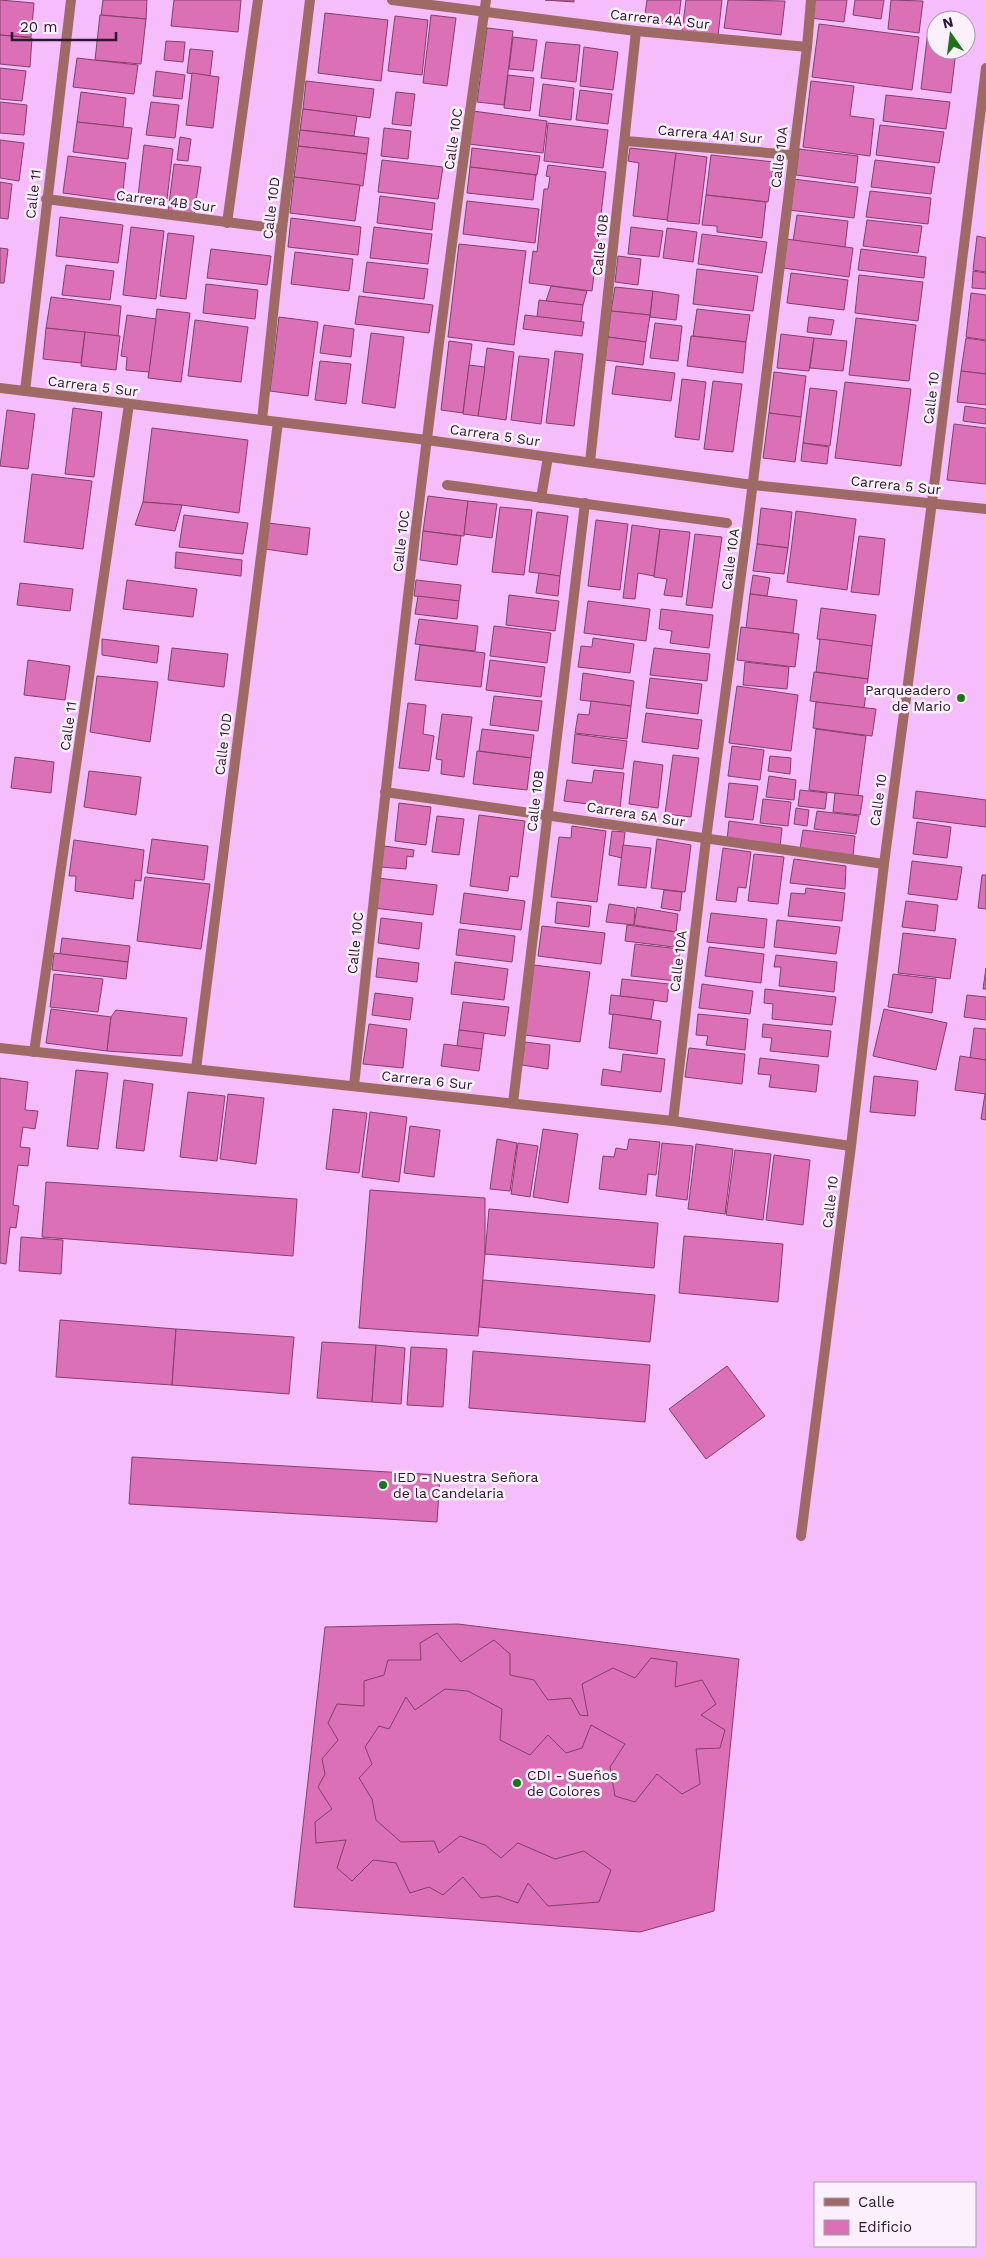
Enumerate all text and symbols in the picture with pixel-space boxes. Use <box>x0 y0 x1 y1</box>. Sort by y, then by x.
street label: Carrera 4A Sur <box>609 6 711 32</box>
scale bar <box>12 10 116 42</box>
north arrow <box>926 10 976 60</box>
text: N <box>941 13 955 31</box>
text: 20 m <box>20 18 58 36</box>
street label: Calle 10C <box>441 107 465 171</box>
street label: Carrera 4A1 Sur <box>657 121 763 147</box>
street label: Calle 10A <box>767 125 791 189</box>
street label: Calle 11 <box>22 168 44 220</box>
street label: Calle 10D <box>259 176 283 240</box>
street label: Carrera 4B Sur <box>115 187 217 215</box>
street label: Calle 10B <box>589 213 611 277</box>
street label: Calle 10 <box>920 371 942 425</box>
street label: Carrera 5 Sur <box>47 373 139 400</box>
street label: Carrera 5 Sur <box>449 421 541 449</box>
street label: Carrera 5 Sur <box>850 472 942 498</box>
street label: Calle 10C <box>389 509 413 573</box>
street label: Calle 10A <box>718 527 742 591</box>
place label: Parqueadero de Mario <box>865 682 951 714</box>
marker: Parqueadero de Mario <box>955 692 967 704</box>
street label: Calle 11 <box>57 700 79 752</box>
street label: Calle 10D <box>211 712 235 776</box>
street label: Calle 10B <box>523 769 547 833</box>
street label: Calle 10 <box>866 773 890 827</box>
street label: Carrera 5A Sur <box>586 798 687 830</box>
street label: Calle 10C <box>344 911 366 975</box>
street label: Calle 10A <box>666 929 690 993</box>
street label: Carrera 6 Sur <box>381 1067 473 1093</box>
street label: Calle 10 <box>819 1175 841 1229</box>
place label: IED - Nuestra Señora de la Candelaria <box>393 1469 539 1501</box>
marker: IED - Nuestra Señora de la Candelaria <box>377 1479 389 1491</box>
place label: CDI - Sueños de Colores <box>527 1767 618 1799</box>
marker: CDI - Sueños de Colores <box>511 1777 523 1789</box>
legend <box>814 2182 976 2247</box>
text: Calle <box>858 2193 895 2211</box>
text: Edificio <box>858 2218 912 2236</box>

